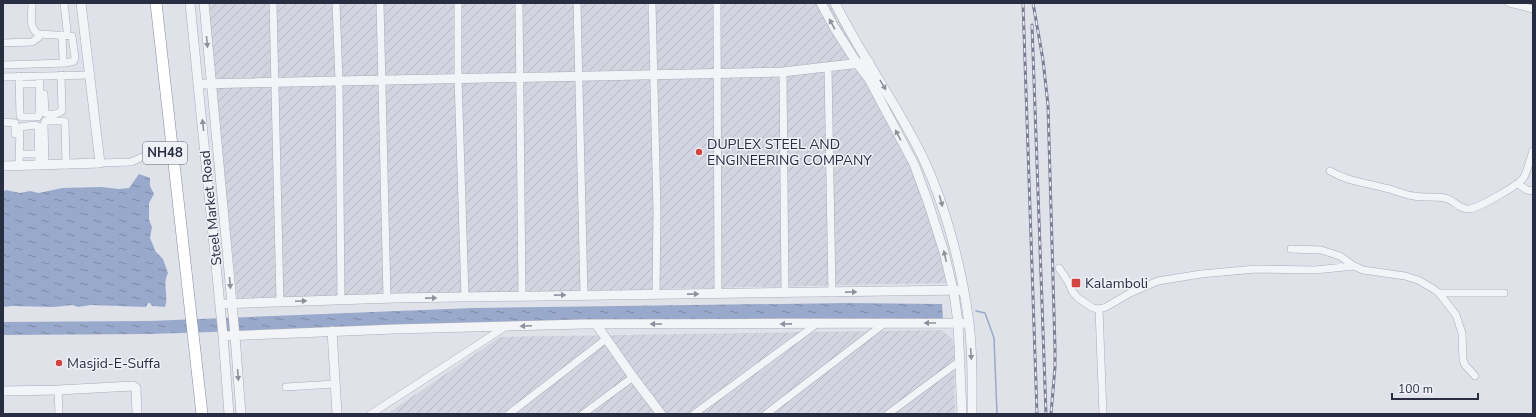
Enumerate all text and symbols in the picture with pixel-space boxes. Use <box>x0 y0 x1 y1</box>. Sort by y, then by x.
one-way arrow <box>829 18 836 29</box>
one-way arrow <box>204 36 211 48</box>
one-way arrow <box>880 79 887 91</box>
one-way arrow <box>199 119 206 131</box>
one-way arrow <box>895 129 902 141</box>
place label: DUPLEX STEEL AND ENGINEERING COMPANY <box>707 135 872 170</box>
road number: NH48 <box>143 142 187 164</box>
marker: DUPLEX STEEL AND ENGINEERING COMPANY <box>694 147 704 157</box>
street label: Steel Market Road <box>196 149 226 267</box>
one-way arrow <box>938 195 944 207</box>
one-way arrow <box>942 250 948 262</box>
place label: Kalamboli <box>1085 274 1148 293</box>
one-way arrow <box>227 277 234 289</box>
marker: Kalamboli <box>1070 277 1082 289</box>
one-way arrow <box>845 289 858 295</box>
one-way arrow <box>687 291 700 297</box>
one-way arrow <box>554 292 566 299</box>
one-way arrow <box>425 294 437 301</box>
one-way arrow <box>295 298 307 305</box>
one-way arrow <box>923 320 936 326</box>
one-way arrow <box>649 321 662 327</box>
one-way arrow <box>779 321 792 327</box>
one-way arrow <box>520 323 532 330</box>
one-way arrow <box>968 348 975 360</box>
place label: Masjid-E-Suffa <box>67 354 161 373</box>
marker: Masjid-E-Suffa <box>54 358 64 368</box>
one-way arrow <box>235 369 242 381</box>
scale bar <box>1392 375 1478 401</box>
text: 100 m <box>1398 381 1433 397</box>

